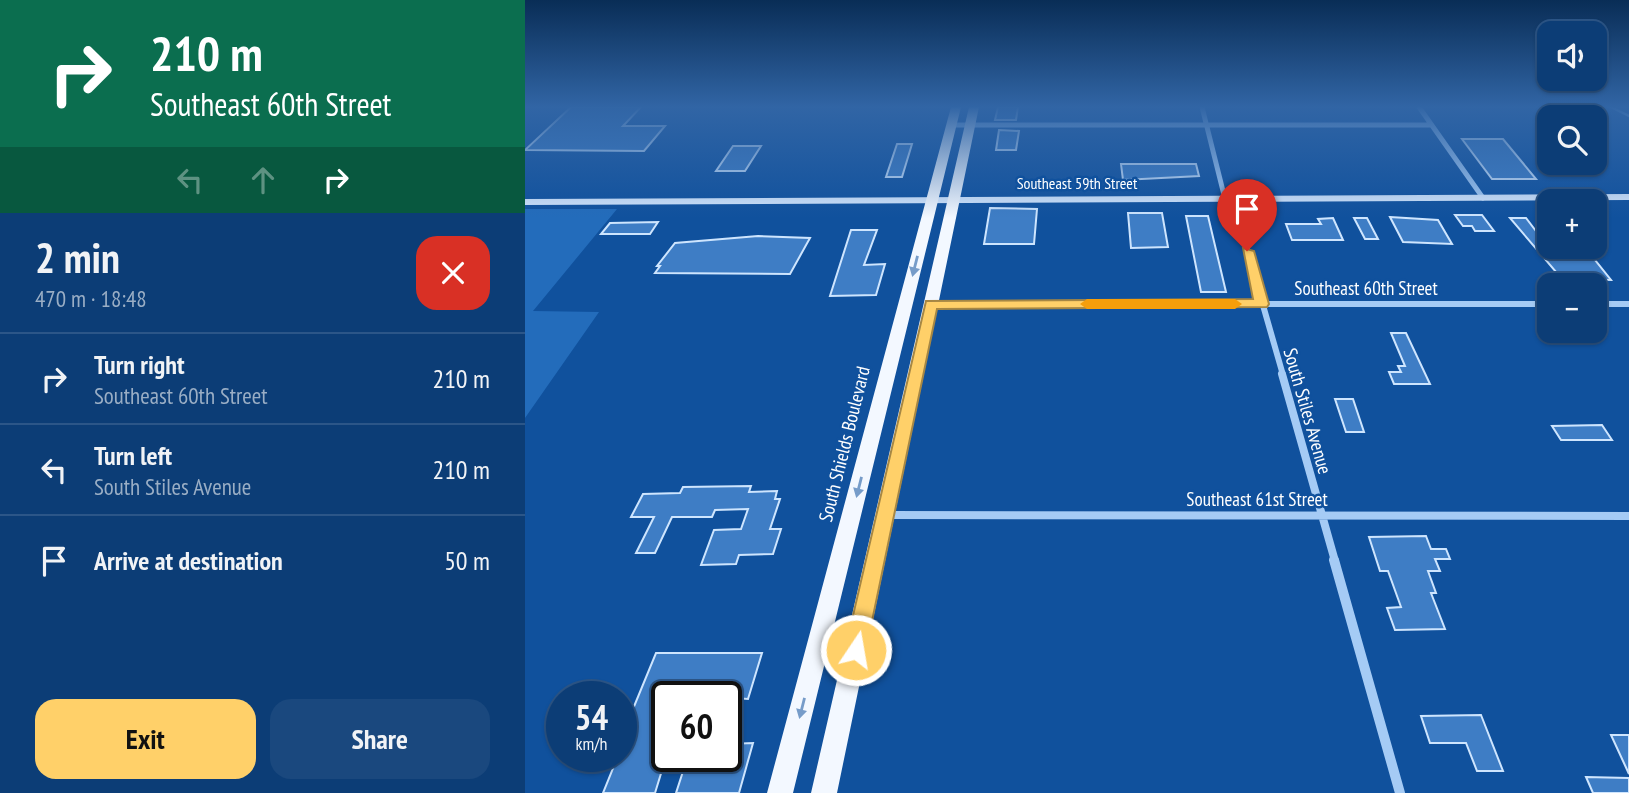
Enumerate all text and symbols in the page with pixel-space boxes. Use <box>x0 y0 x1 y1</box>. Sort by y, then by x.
text: 210 m <box>150 21 263 85</box>
map controls <box>1537 21 1607 343</box>
button: sound <box>1537 21 1607 91</box>
icon: right <box>35 28 126 119</box>
text: Southeast 60th Street <box>150 83 391 125</box>
button: search <box>1537 105 1607 175</box>
icon: left <box>171 161 209 199</box>
icon: ahead <box>244 161 282 199</box>
icon: right <box>317 161 355 199</box>
street label: Southeast 59th Street <box>1017 173 1138 193</box>
pin <box>1217 179 1277 251</box>
button: + <box>1537 189 1607 259</box>
icon: arrive <box>1228 190 1266 228</box>
text: 2 min <box>35 230 120 285</box>
button: close <box>416 236 490 310</box>
one-way arrow <box>909 255 920 277</box>
button: − <box>1537 273 1607 343</box>
street label: Southeast 60th Street <box>1294 276 1438 300</box>
text: 470 m · 18:48 <box>35 284 147 313</box>
street label: South Stiles Avenue <box>1279 345 1337 477</box>
text: Turn right <box>94 348 185 381</box>
icon: right <box>35 360 73 398</box>
text: 210 m <box>432 362 490 395</box>
street label: South Shields Boulevard <box>813 364 875 524</box>
text: Southeast 60th Street <box>94 381 268 410</box>
text: Turn left <box>94 439 172 472</box>
icon: left <box>35 451 73 489</box>
text: 210 m <box>432 453 490 486</box>
text: South Stiles Avenue <box>94 472 251 501</box>
one-way arrow <box>853 476 864 498</box>
street label: Southeast 61st Street <box>1186 487 1328 511</box>
icon: arrive <box>35 542 73 580</box>
text: Arrive at destination <box>94 544 283 577</box>
text: 50 m <box>444 544 490 577</box>
position arrow <box>819 613 893 687</box>
speed limit sign: 60 <box>651 681 742 772</box>
text: 54 <box>575 694 608 740</box>
one-way arrow <box>796 697 807 719</box>
button: Exit <box>35 699 256 779</box>
button: Share <box>270 699 490 779</box>
text: km/h <box>576 732 607 755</box>

